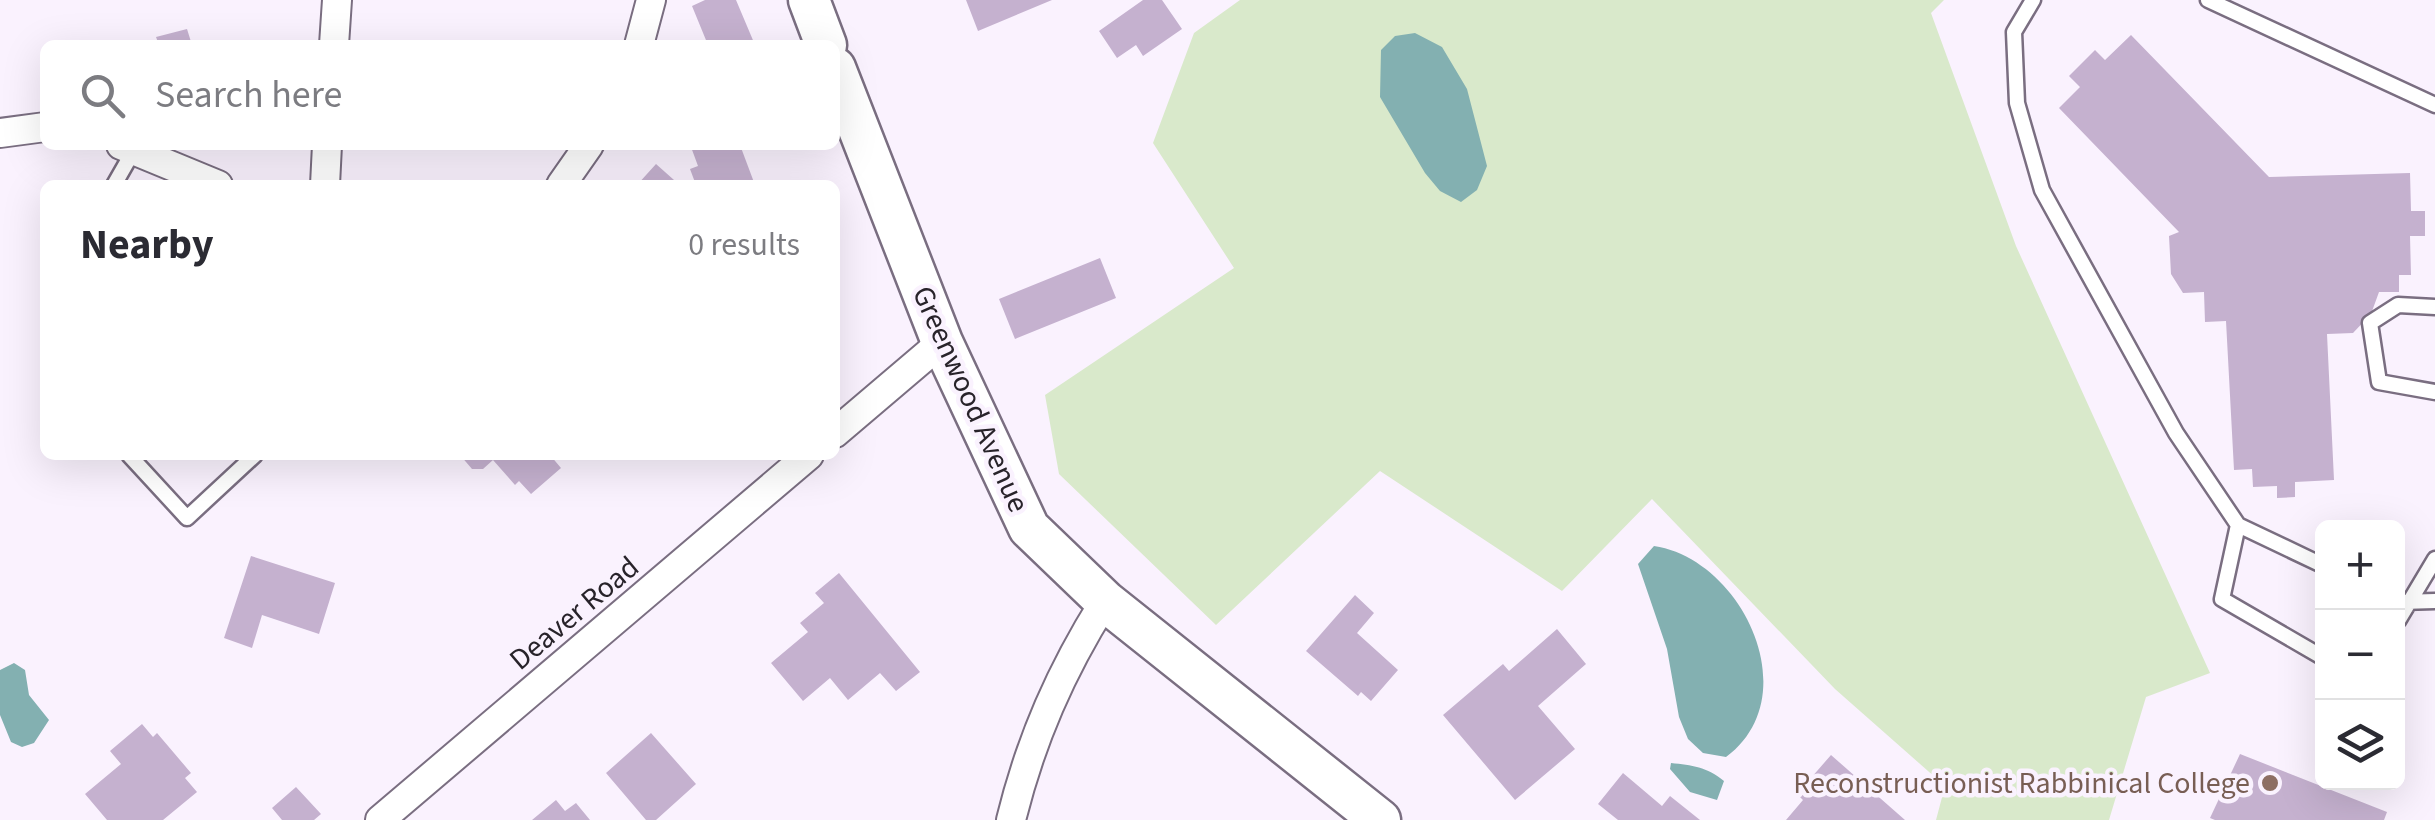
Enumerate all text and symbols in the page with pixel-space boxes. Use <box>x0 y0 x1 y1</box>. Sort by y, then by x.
search box <box>40 40 840 150</box>
icon: search <box>75 68 130 123</box>
text: Search here <box>155 68 342 122</box>
text: Nearby <box>80 215 214 275</box>
text: 0 results <box>688 222 800 268</box>
street label: Greenwood Avenue <box>901 279 1040 519</box>
map controls <box>2315 520 2405 790</box>
button: + <box>2315 520 2405 610</box>
street label: Deaver Road <box>500 546 649 681</box>
button: − <box>2315 610 2405 700</box>
button: layers <box>2315 700 2405 790</box>
place label: Reconstructionist Rabbinical College <box>1793 762 2250 805</box>
marker: Reconstructionist Rabbinical College <box>2259 772 2281 794</box>

